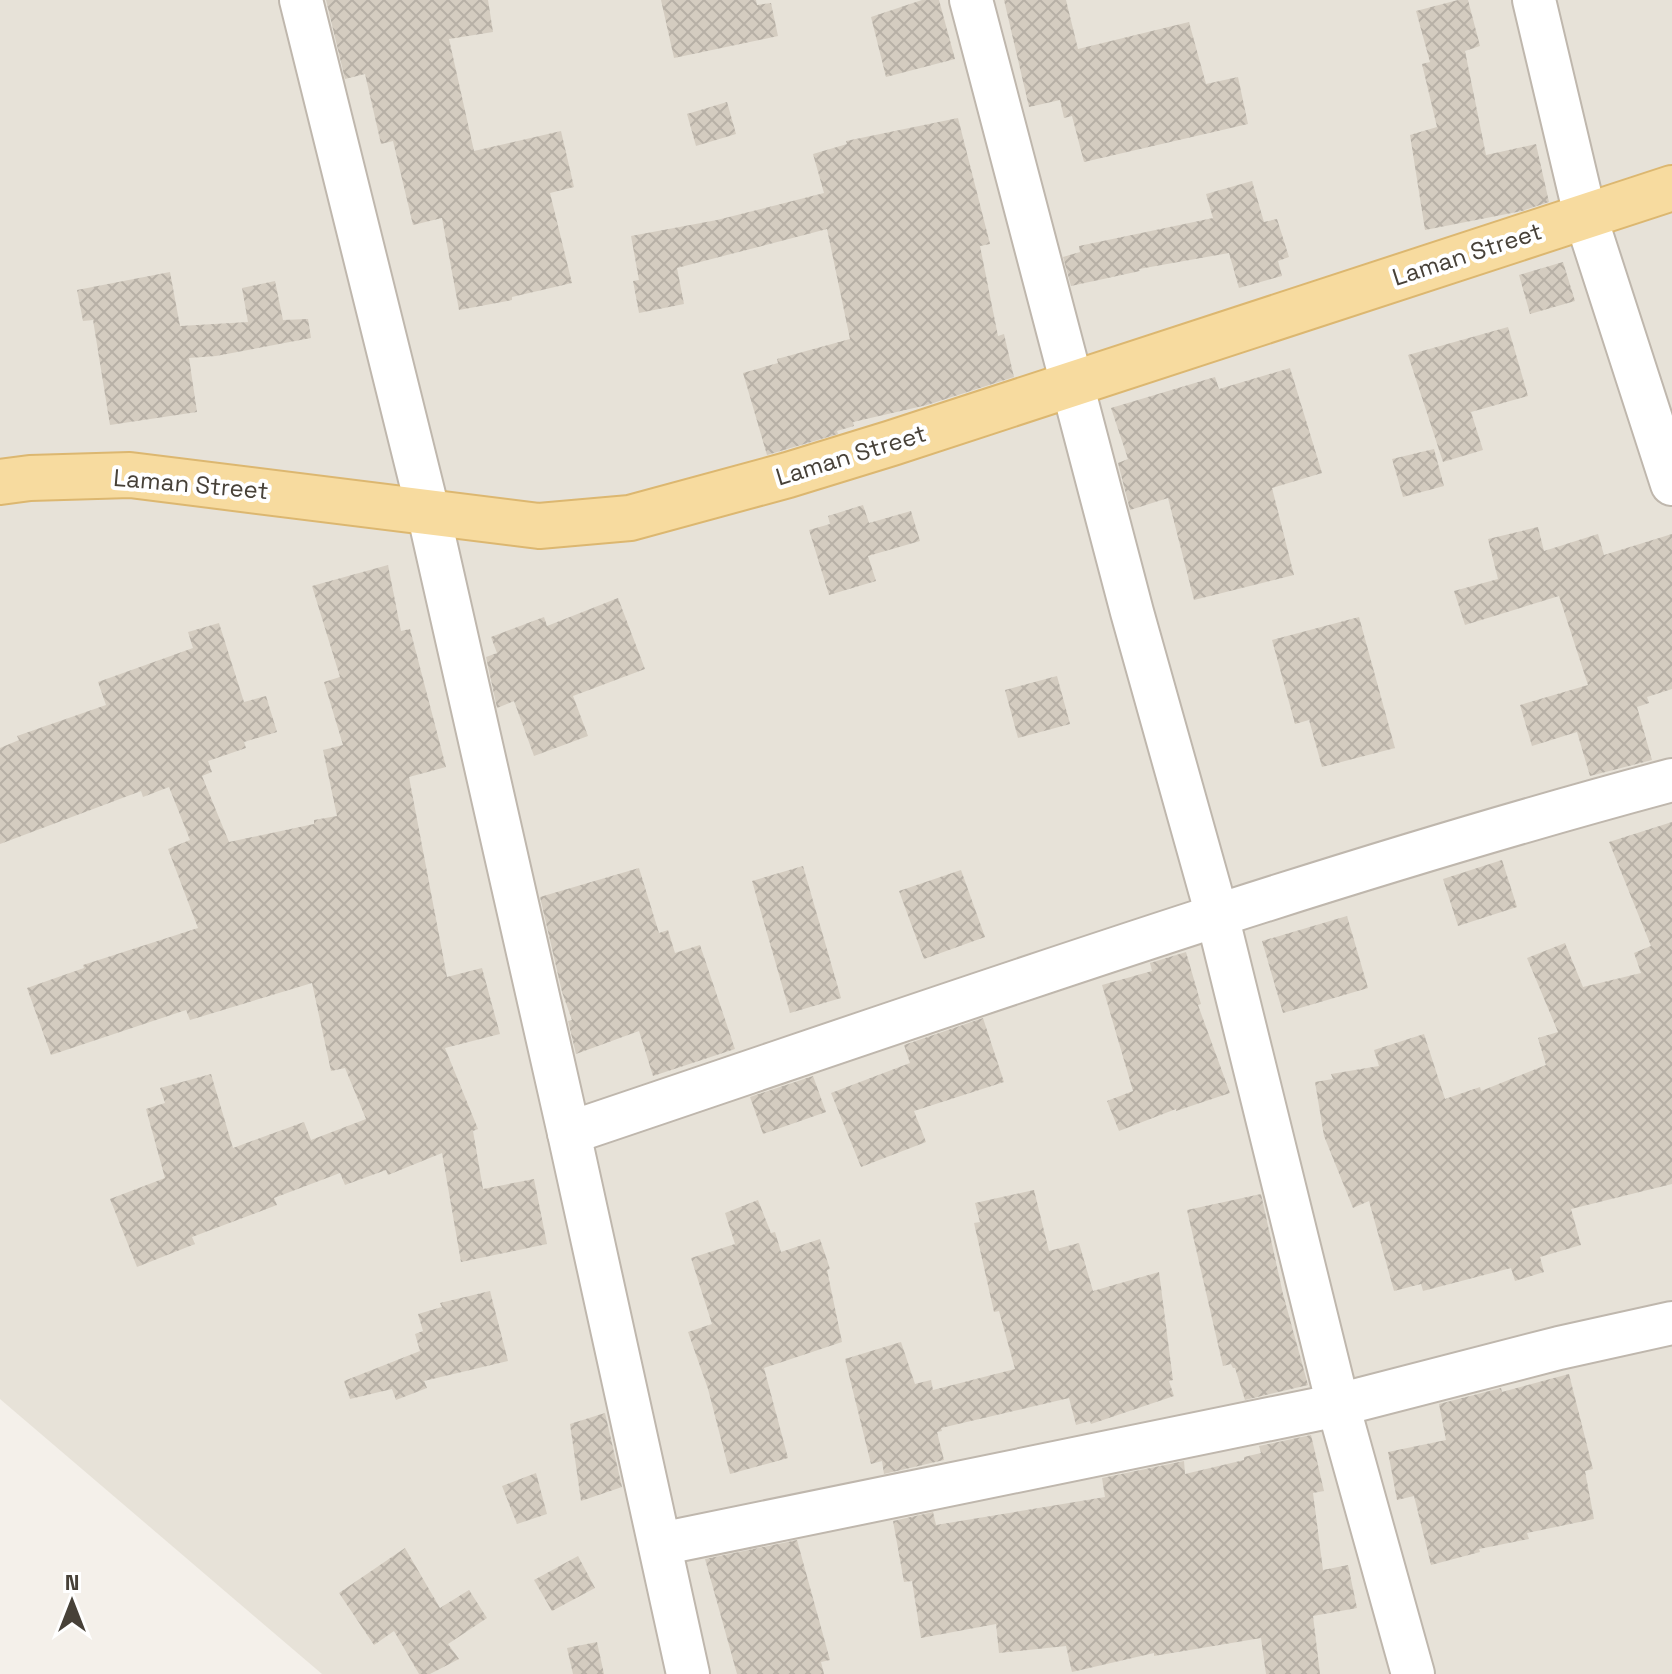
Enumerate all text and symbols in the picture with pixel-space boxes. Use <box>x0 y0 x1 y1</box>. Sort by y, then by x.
street label: Laman Street <box>1388 215 1546 293</box>
street label: Laman Street <box>772 417 930 493</box>
street label: Laman Street <box>112 462 270 506</box>
north arrow <box>32 1562 112 1642</box>
text: N <box>65 1568 79 1596</box>

